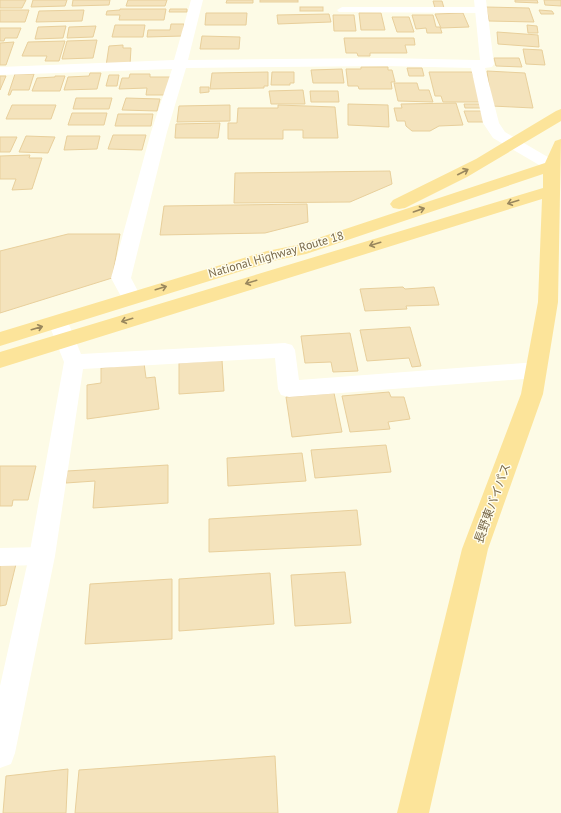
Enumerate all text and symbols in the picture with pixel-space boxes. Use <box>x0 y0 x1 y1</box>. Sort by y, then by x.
one-way arrow <box>457 168 469 175</box>
one-way arrow <box>507 199 520 206</box>
one-way arrow <box>413 206 426 213</box>
street label: National Highway Route 18 <box>207 227 345 281</box>
one-way arrow <box>369 241 382 248</box>
one-way arrow <box>245 279 258 286</box>
one-way arrow <box>154 284 167 291</box>
one-way arrow <box>120 317 133 324</box>
one-way arrow <box>31 324 44 331</box>
street label: 長野東バイパス <box>471 461 513 545</box>

